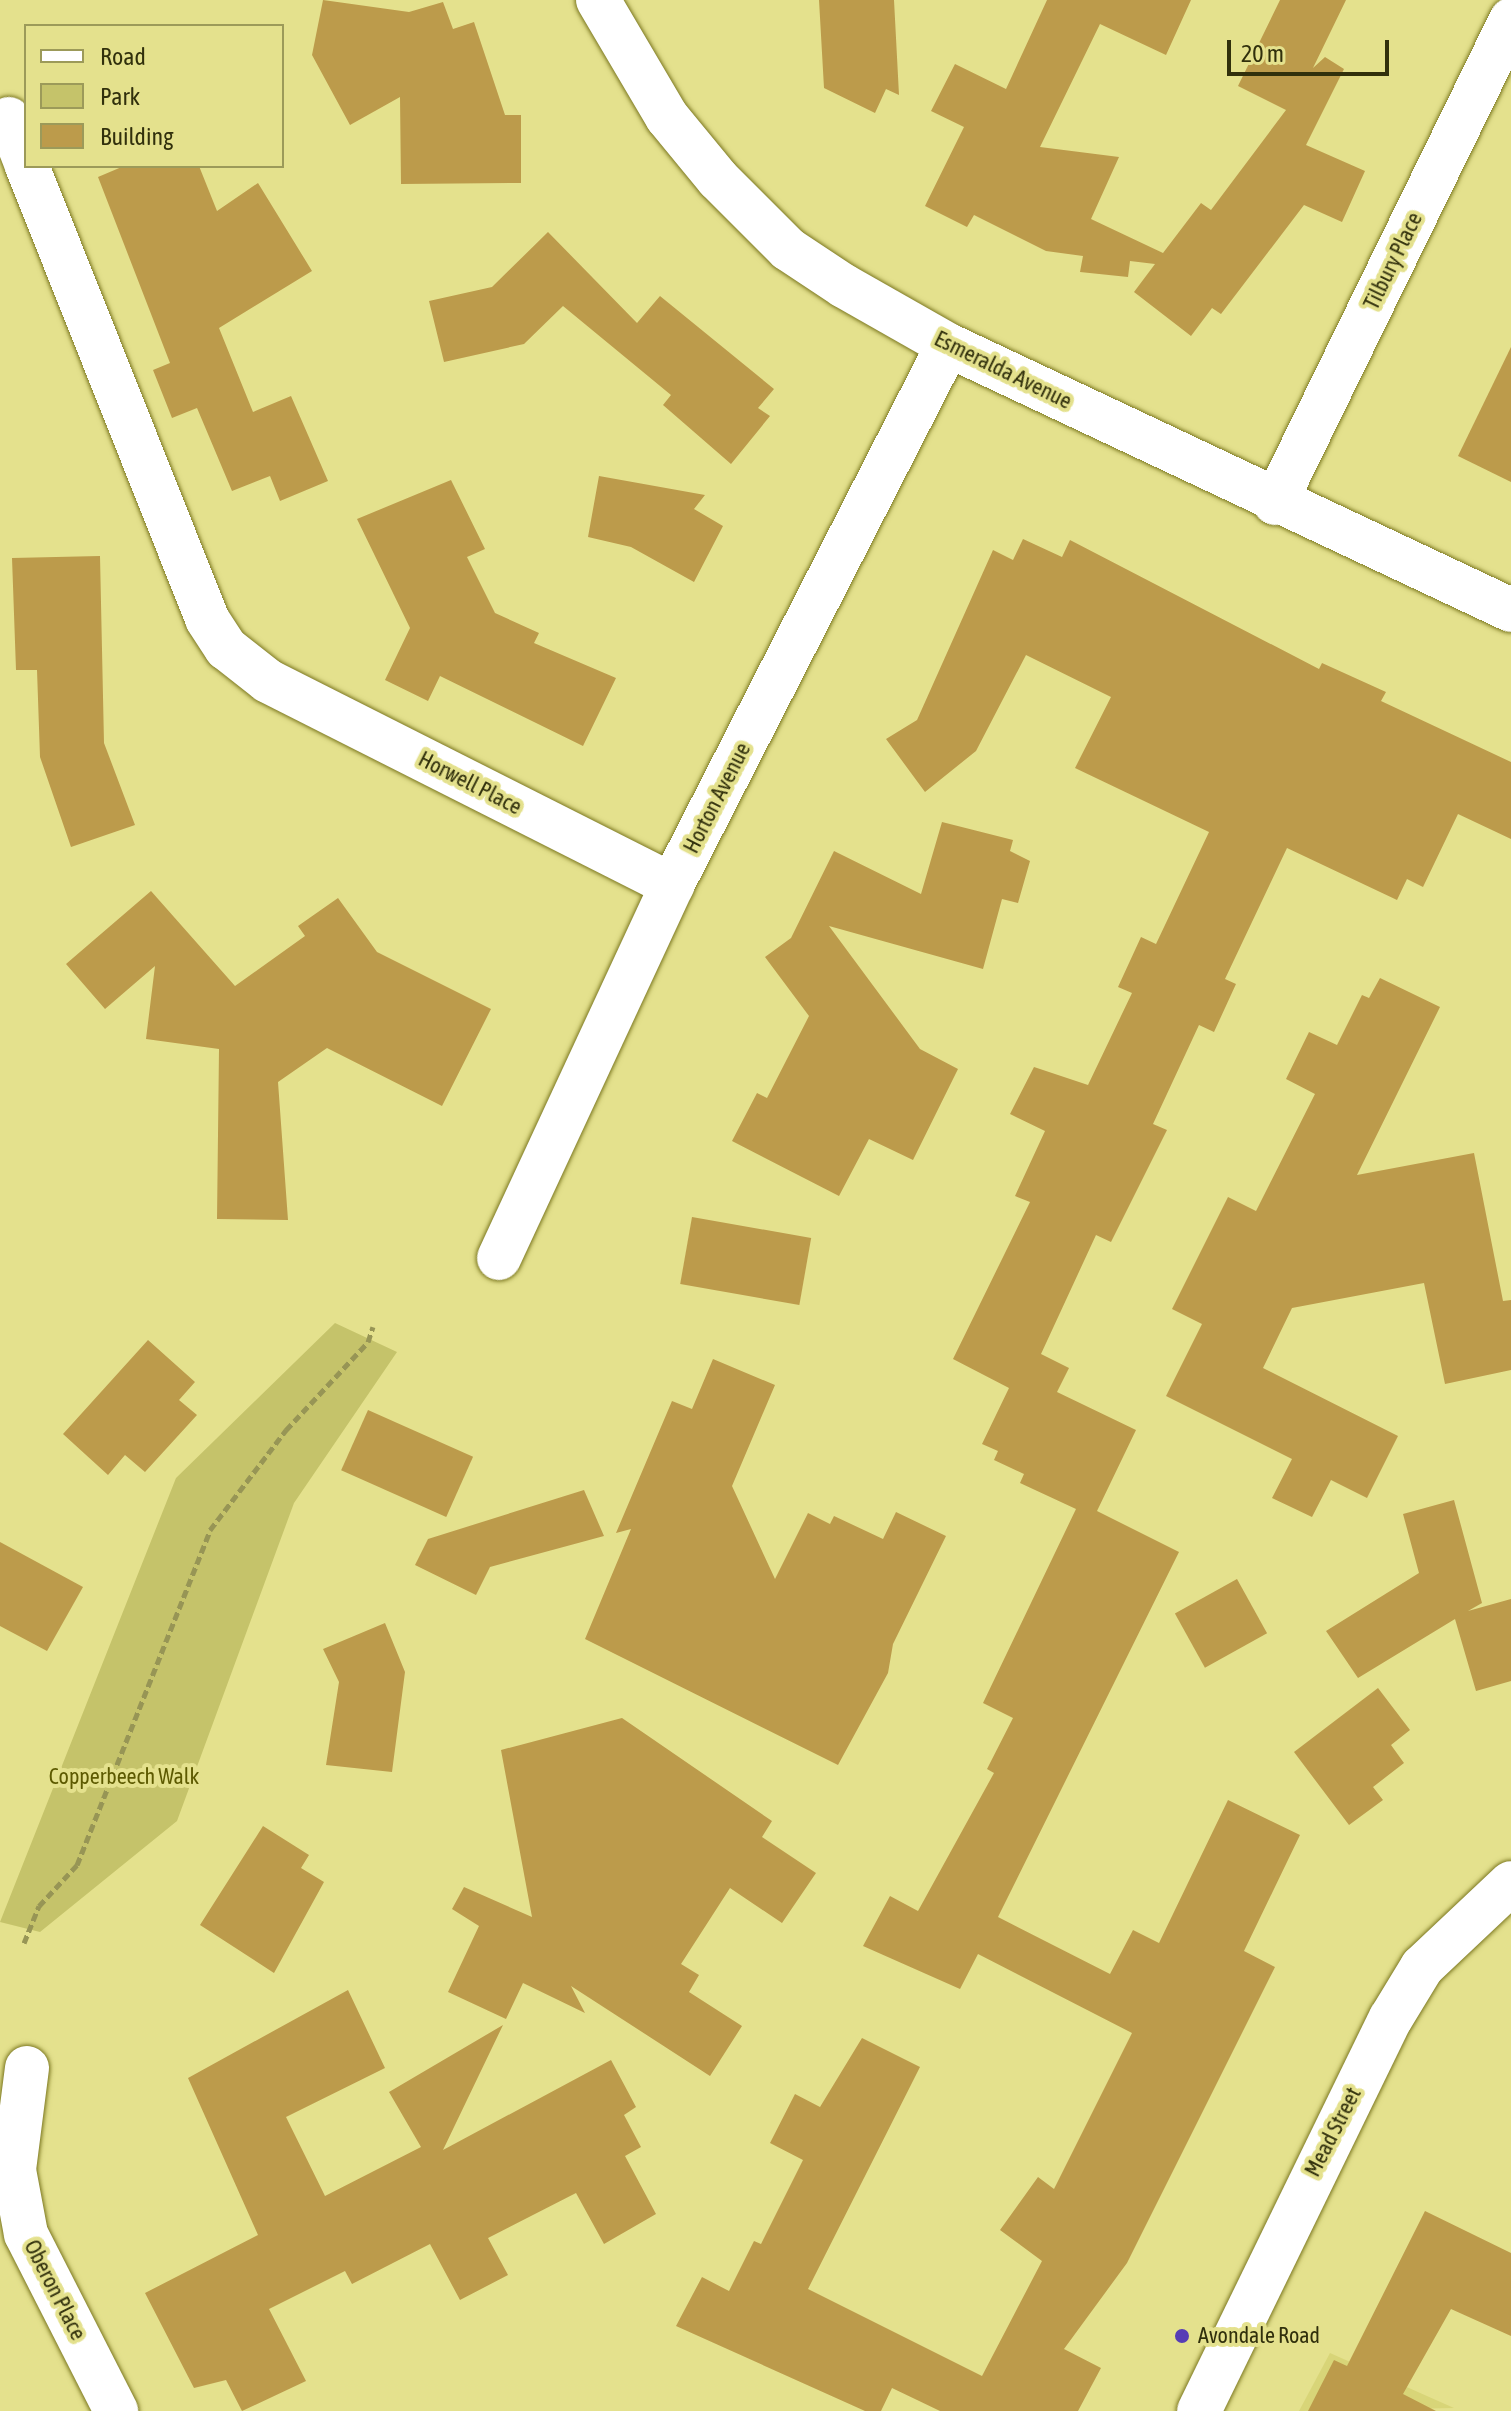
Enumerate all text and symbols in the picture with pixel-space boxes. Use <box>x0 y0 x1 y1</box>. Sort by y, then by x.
legend <box>24 24 284 168</box>
scale bar <box>1231 24 1393 74</box>
text: 20 m <box>1241 40 1284 67</box>
text: Road <box>100 43 146 70</box>
text: Park <box>100 83 140 110</box>
text: Building <box>100 123 173 150</box>
street label: Tilbury Place <box>1358 208 1428 314</box>
street label: Esmeralda Avenue <box>930 325 1076 415</box>
street label: Horton Avenue <box>678 738 756 858</box>
street label: Horwell Place <box>414 746 526 820</box>
park label: Copperbeech Walk <box>49 1764 199 1790</box>
street label: Mead Street <box>1299 2083 1367 2181</box>
street label: Oberon Place <box>19 2236 91 2344</box>
place label: Avondale Road <box>1198 2323 1320 2349</box>
marker: Avondale Road <box>1173 2327 1191 2345</box>

